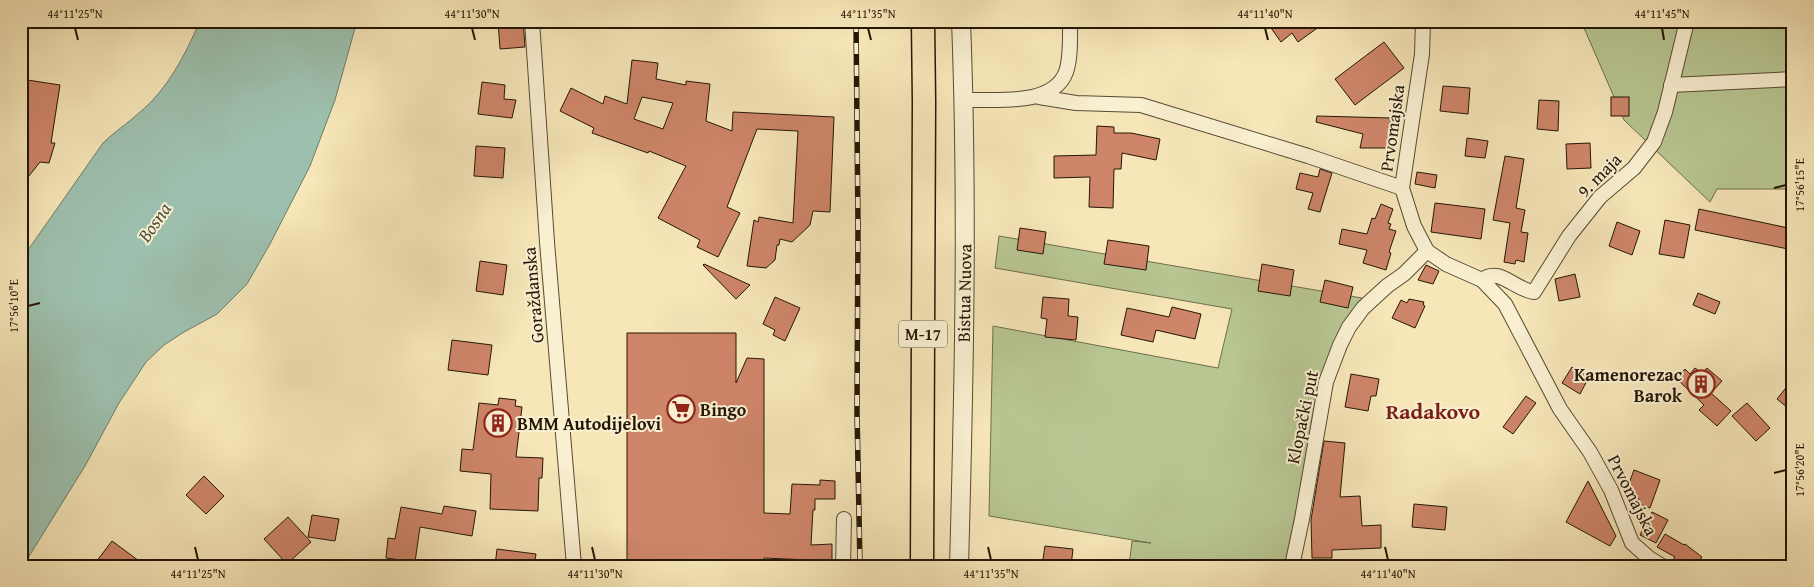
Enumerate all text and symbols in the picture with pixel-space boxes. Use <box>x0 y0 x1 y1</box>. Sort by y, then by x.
text: 44°11'25"N <box>47 5 103 22</box>
text: 44°11'30"N <box>444 5 500 22</box>
text: 44°11'35"N <box>840 5 896 22</box>
text: 44°11'40"N <box>1237 5 1293 22</box>
text: 44°11'45"N <box>1634 5 1690 22</box>
street label: Prvomajska <box>1373 82 1412 173</box>
street label: 9. maja <box>1571 146 1628 203</box>
text: 17°56'15"E <box>1791 158 1808 212</box>
water label: Bosna <box>130 196 178 248</box>
street label: Bistua Nuova <box>950 243 978 342</box>
street label: Goraždanska <box>515 245 551 344</box>
text: 17°56'10"E <box>5 279 22 333</box>
road number: M-17 <box>899 320 947 348</box>
place label: Kamenorezac Barok <box>1574 361 1683 409</box>
street label: Klopački put <box>1279 367 1325 466</box>
building icon: Kamenorezac Barok <box>1686 369 1716 399</box>
supermarket icon: Bingo <box>666 394 696 424</box>
district label: Radakovo <box>1386 395 1481 427</box>
place label: Bingo <box>700 396 747 423</box>
building icon: BMM Autodijelovi <box>483 408 513 438</box>
place label: BMM Autodijelovi <box>517 410 661 437</box>
text: 17°56'20"E <box>1791 443 1808 497</box>
street label: Prvomajska <box>1601 450 1665 541</box>
text: 44°11'25"N <box>170 565 226 582</box>
text: 44°11'30"N <box>567 565 623 582</box>
text: 44°11'35"N <box>963 565 1019 582</box>
text: 44°11'40"N <box>1360 565 1416 582</box>

